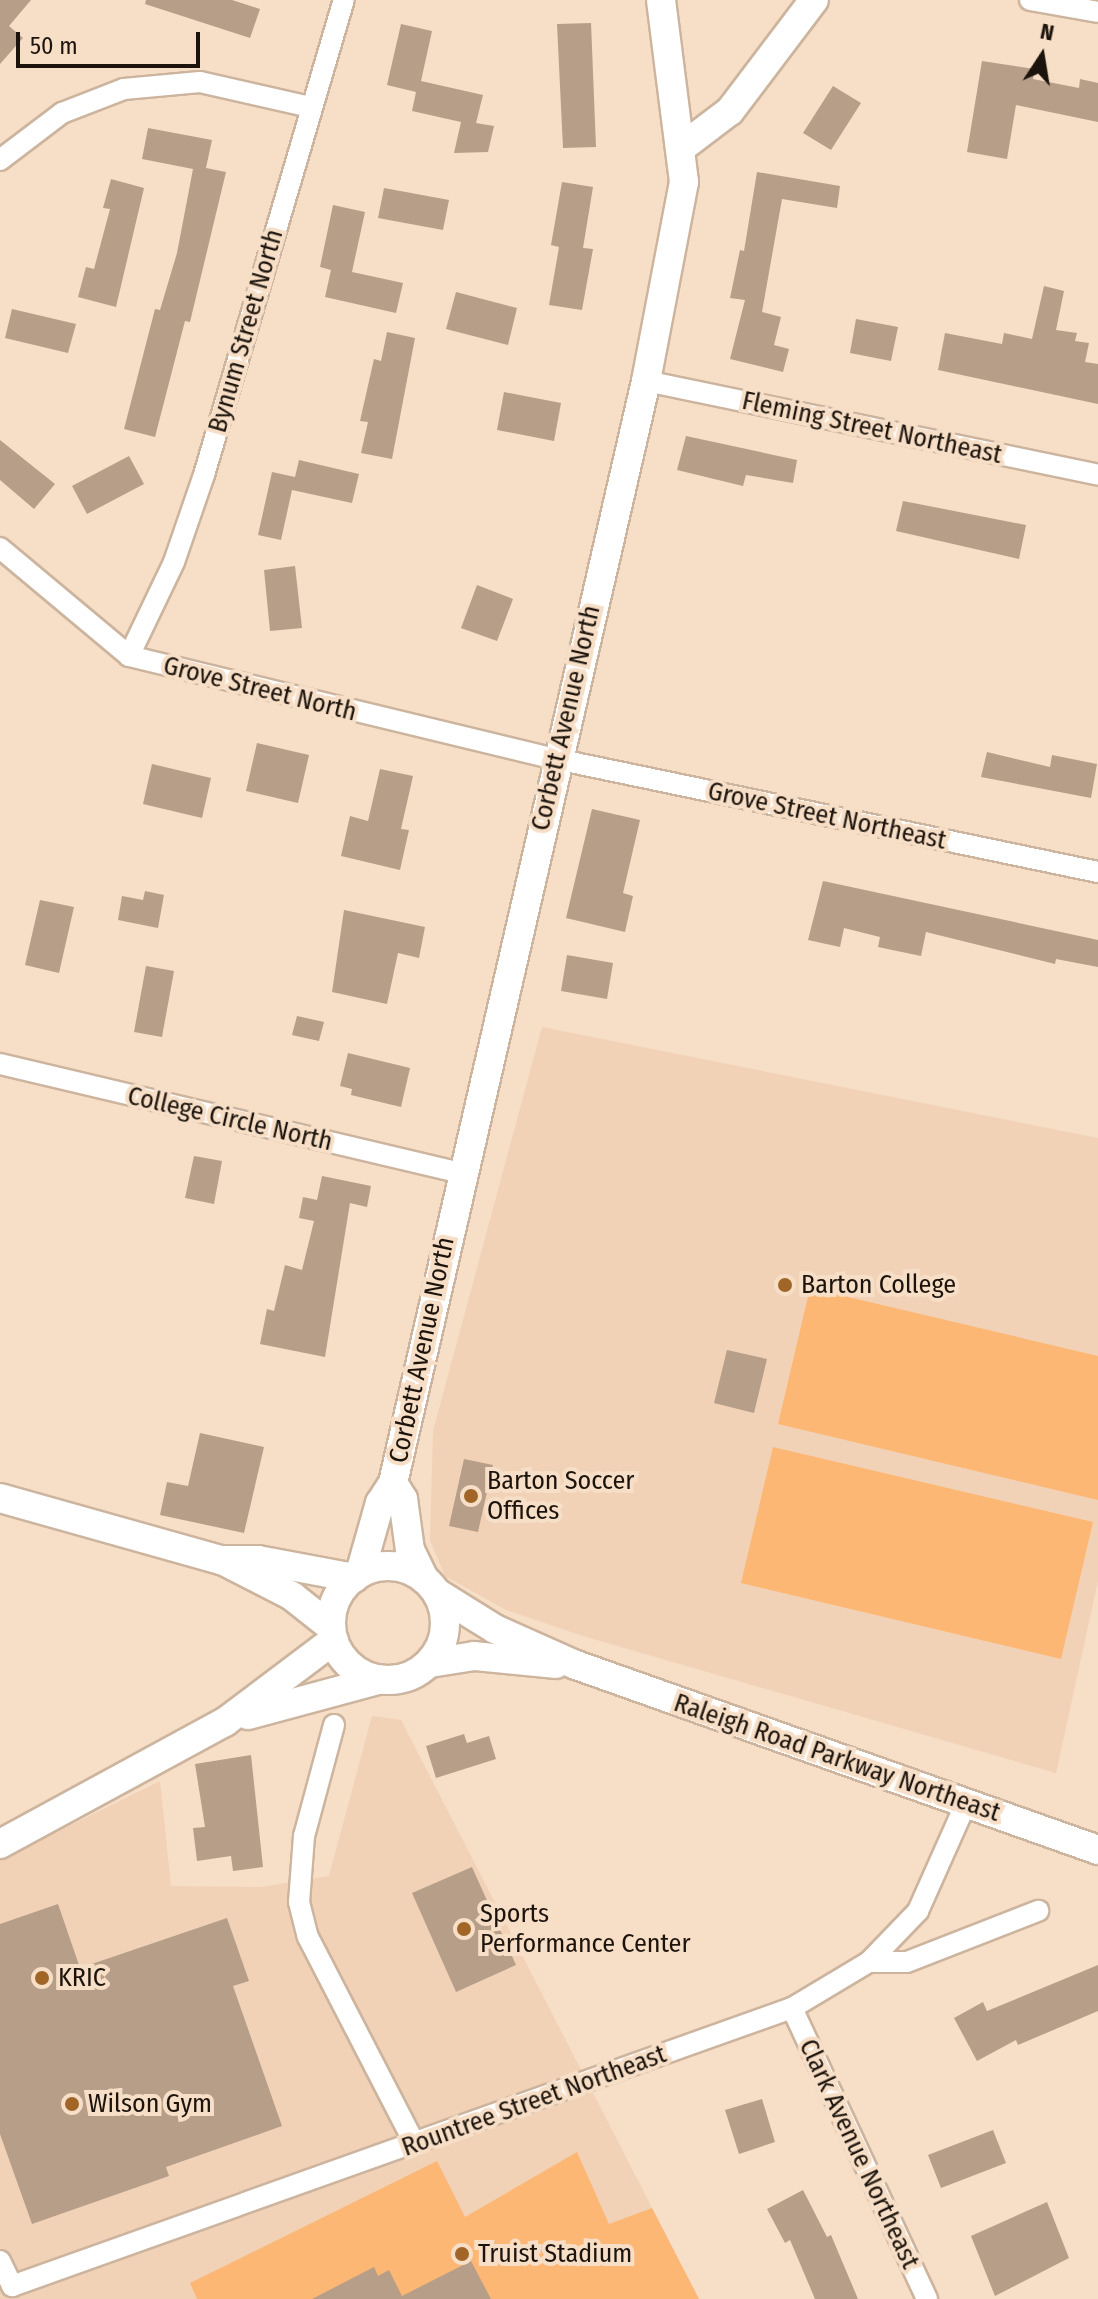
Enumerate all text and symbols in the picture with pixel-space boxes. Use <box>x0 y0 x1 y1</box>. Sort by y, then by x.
scale bar <box>20 16 204 66</box>
north arrow <box>1002 16 1082 96</box>
text: N <box>1038 17 1056 47</box>
text: 50 m <box>30 32 78 60</box>
street label: Bynum Street North <box>202 226 290 436</box>
street label: Fleming Street Northeast <box>739 385 1005 471</box>
street label: Corbett Avenue North <box>525 602 607 834</box>
street label: Grove Street North <box>160 650 360 728</box>
street label: Grove Street Northeast <box>705 776 949 856</box>
street label: College Circle North <box>125 1080 335 1158</box>
street label: Corbett Avenue North <box>383 1234 461 1466</box>
place label: Barton College <box>801 1269 956 1301</box>
marker: Barton College <box>776 1276 794 1294</box>
place label: Barton Soccer Offices <box>487 1465 634 1526</box>
marker: Barton Soccer Offices <box>462 1487 480 1505</box>
street label: Raleigh Road Parkway Northeast <box>670 1687 1004 1829</box>
place label: Sports Performance Center <box>480 1898 690 1960</box>
marker: Sports Performance Center <box>455 1920 473 1938</box>
place label: KRIC <box>58 1962 106 1994</box>
marker: KRIC <box>33 1969 51 1987</box>
street label: Clark Avenue Northeast <box>792 2034 926 2274</box>
street label: Rountree Street Northeast <box>398 2039 670 2163</box>
place label: Wilson Gym <box>88 2088 212 2120</box>
marker: Wilson Gym <box>63 2095 81 2113</box>
place label: Truist Stadium <box>478 2238 632 2270</box>
marker: Truist Stadium <box>453 2245 471 2263</box>

